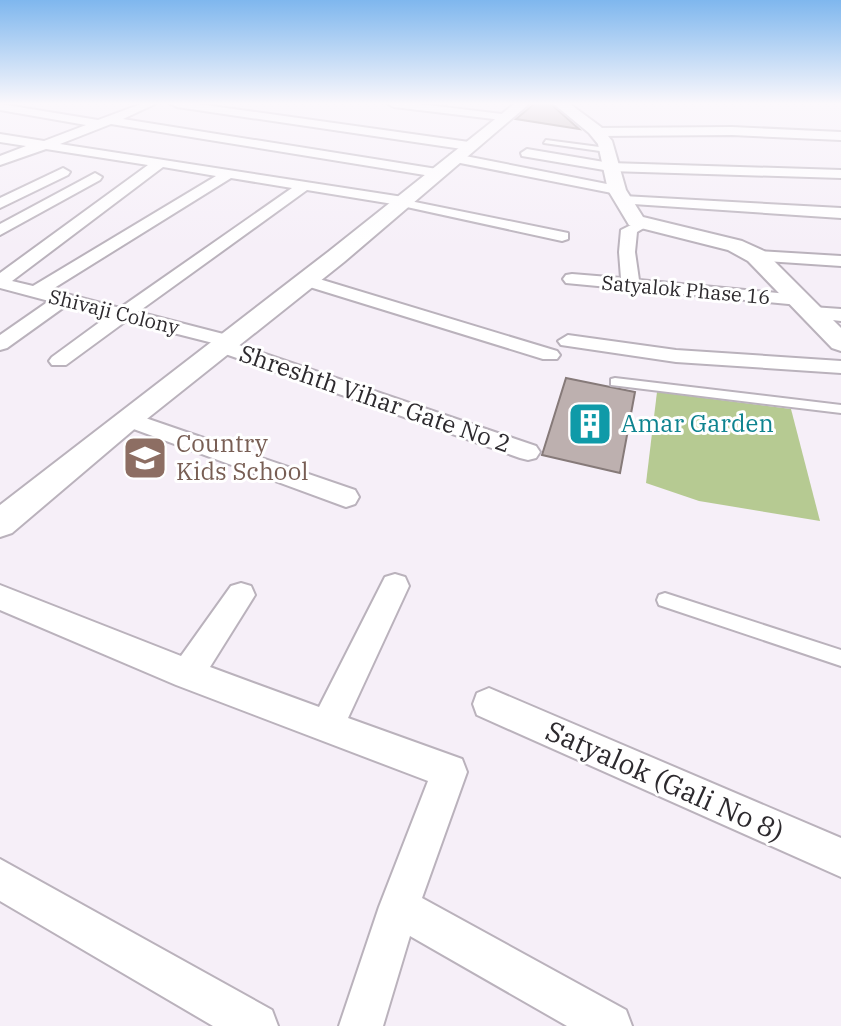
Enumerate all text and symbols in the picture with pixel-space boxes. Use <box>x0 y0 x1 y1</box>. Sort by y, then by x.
street label: Satyalok Phase 16 <box>600 269 772 310</box>
street label: Shivaji Colony <box>46 282 182 341</box>
street label: Shreshth Vihar Gate No 2 <box>235 337 515 460</box>
building icon: Amar Garden <box>566 400 614 448</box>
place label: Amar Garden <box>621 407 774 439</box>
place label: Country Kids School <box>176 427 308 487</box>
school or university icon: Country Kids School <box>121 434 169 482</box>
street label: Satyalok (Gali No 8) <box>540 711 790 850</box>

